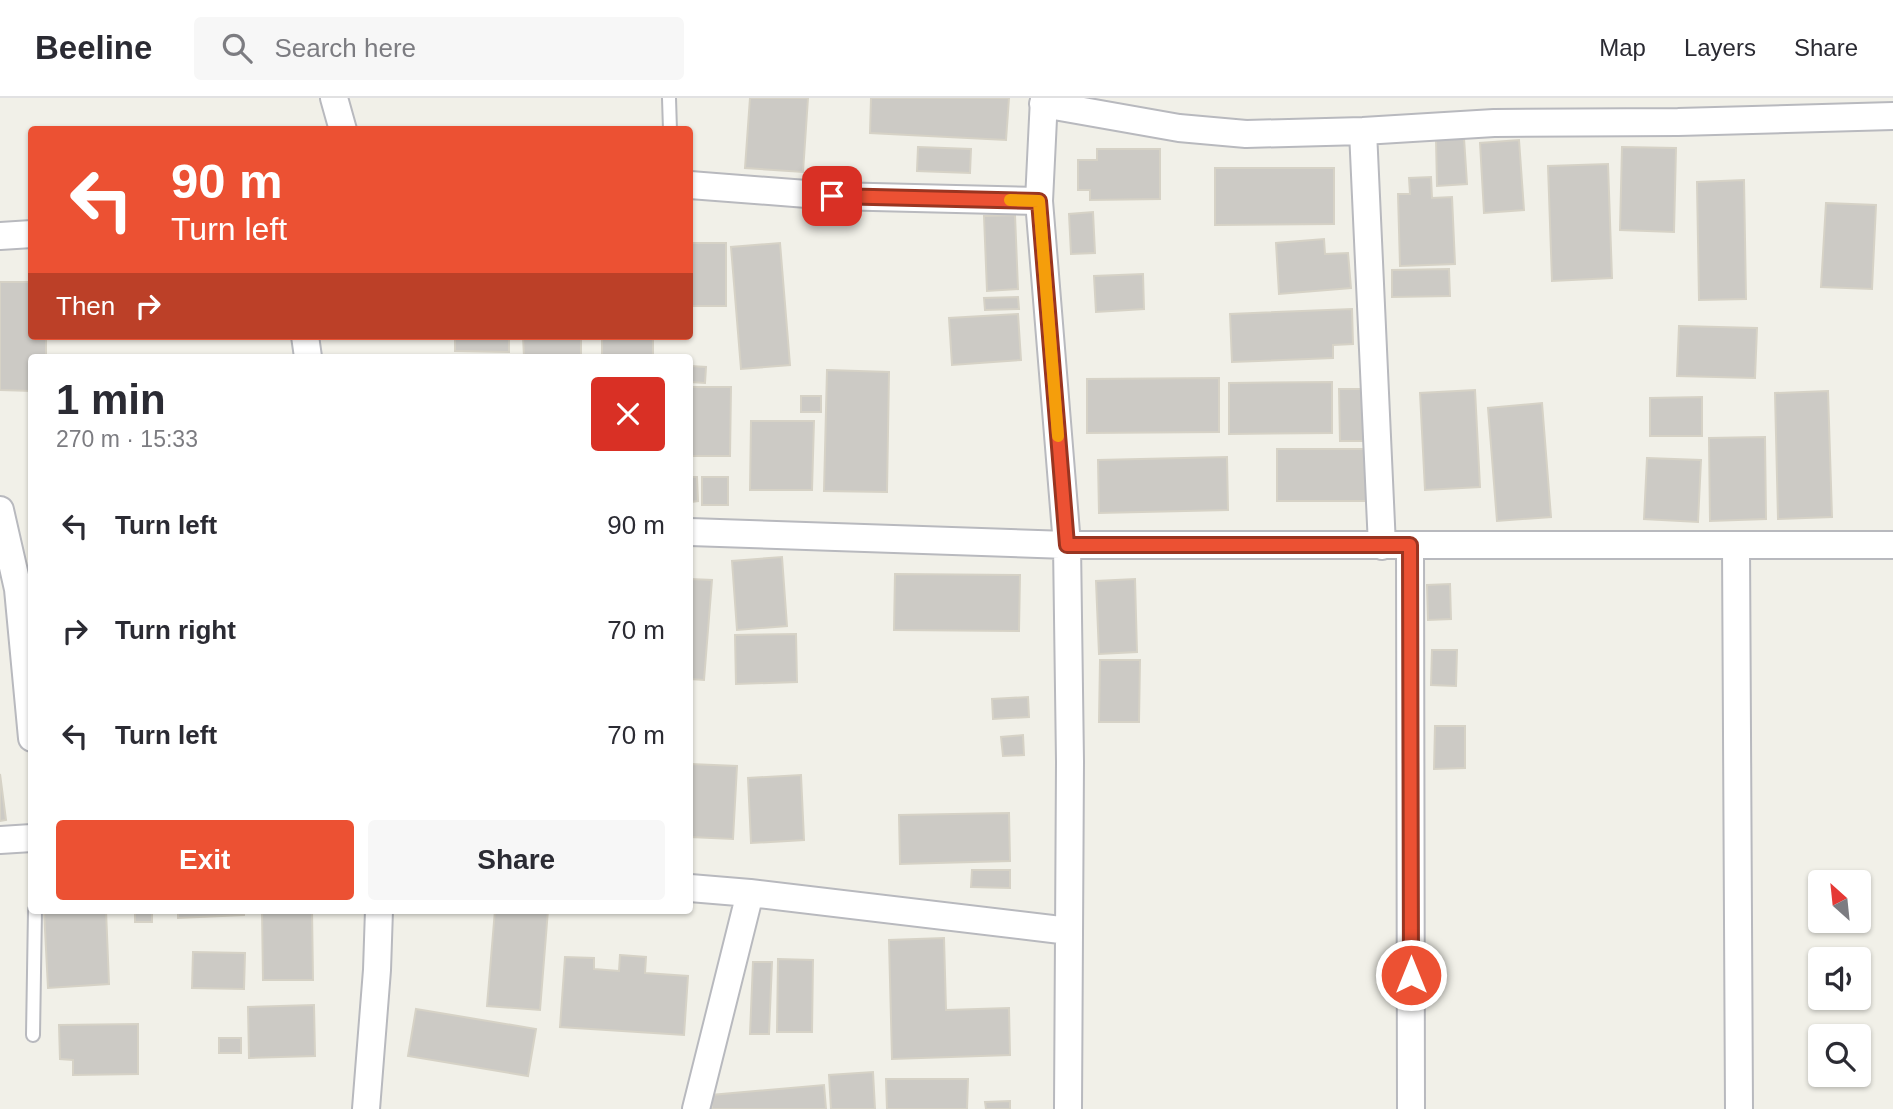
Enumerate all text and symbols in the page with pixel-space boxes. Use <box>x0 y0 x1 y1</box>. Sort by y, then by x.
search box <box>194 17 684 80</box>
text: Beeline <box>35 29 152 66</box>
icon: search <box>218 29 256 67</box>
text: Search here <box>274 33 416 63</box>
text: Map <box>1599 34 1646 61</box>
text: Layers <box>1684 34 1756 61</box>
text: Share <box>1794 34 1858 61</box>
icon: left <box>56 154 147 245</box>
text: 90 m <box>171 154 283 208</box>
pin <box>802 166 862 226</box>
icon: arrive <box>813 177 851 215</box>
text: Turn left <box>171 211 287 247</box>
icon: right <box>129 287 167 325</box>
text: Then <box>56 291 115 321</box>
text: 1 min <box>56 376 166 423</box>
button: close <box>591 377 665 451</box>
text: 270 m · 15:33 <box>56 426 198 452</box>
icon: left <box>56 507 94 545</box>
text: Turn left <box>115 510 217 540</box>
text: 90 m <box>607 510 665 540</box>
icon: right <box>56 612 94 650</box>
text: Turn right <box>115 615 236 645</box>
text: 70 m <box>607 615 665 645</box>
icon: left <box>56 717 94 755</box>
text: Turn left <box>115 720 217 750</box>
text: 70 m <box>607 720 665 750</box>
button: Exit <box>56 820 354 900</box>
button: Share <box>368 820 665 900</box>
north arrow <box>1808 870 1871 933</box>
map controls <box>1808 870 1871 1087</box>
position arrow <box>1374 938 1448 1012</box>
button: sound <box>1808 947 1871 1010</box>
button: search <box>1808 1024 1871 1087</box>

